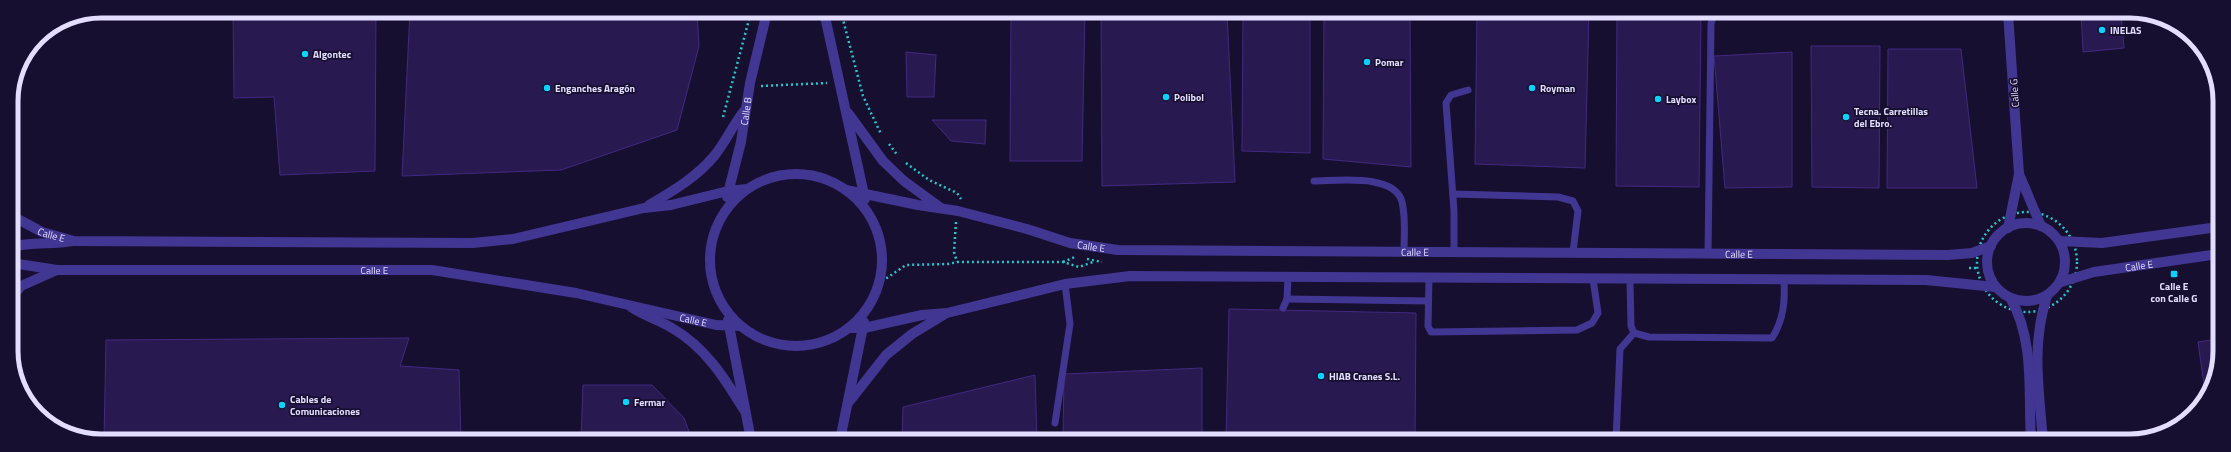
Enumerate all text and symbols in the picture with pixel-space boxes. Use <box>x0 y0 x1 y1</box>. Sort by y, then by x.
place label: INELAS <box>2110 23 2142 38</box>
marker: INELAS <box>2097 25 2107 35</box>
place label: Algontec <box>313 47 352 62</box>
marker: Algontec <box>300 49 310 59</box>
place label: Pomar <box>1375 55 1404 70</box>
marker: Pomar <box>1362 57 1372 67</box>
street label: Calle G <box>2006 78 2023 108</box>
place label: Enganches Aragón <box>555 81 635 96</box>
place label: Royman <box>1540 81 1575 96</box>
marker: Enganches Aragón <box>542 83 552 93</box>
marker: Royman <box>1527 83 1537 93</box>
place label: Polibol <box>1174 90 1204 105</box>
marker: Polibol <box>1161 92 1171 102</box>
place label: Laybox <box>1666 92 1696 107</box>
marker: Laybox <box>1653 94 1663 104</box>
street label: Calle B <box>737 96 756 126</box>
place label: Tecna. Carretillas del Ebro. <box>1854 104 1928 131</box>
marker: Tecna. Carretillas del Ebro. <box>1841 112 1851 122</box>
street label: Calle E <box>35 224 67 246</box>
street label: Calle E <box>1076 237 1107 256</box>
street label: Calle E <box>1401 245 1429 260</box>
street label: Calle E <box>1725 247 1753 262</box>
street label: Calle E <box>2124 256 2154 275</box>
street label: Calle E <box>360 263 389 278</box>
marker: Calle E con Calle G <box>2169 269 2179 279</box>
place label: Calle E con Calle G <box>2151 279 2197 306</box>
street label: Calle E <box>678 310 709 331</box>
place label: HIAB Cranes S.L. <box>1329 369 1400 384</box>
marker: HIAB Cranes S.L. <box>1316 371 1326 381</box>
place label: Cables de Comunicaciones <box>290 392 360 419</box>
place label: Fermar <box>634 395 665 410</box>
marker: Fermar <box>621 397 631 407</box>
marker: Cables de Comunicaciones <box>277 400 287 410</box>

